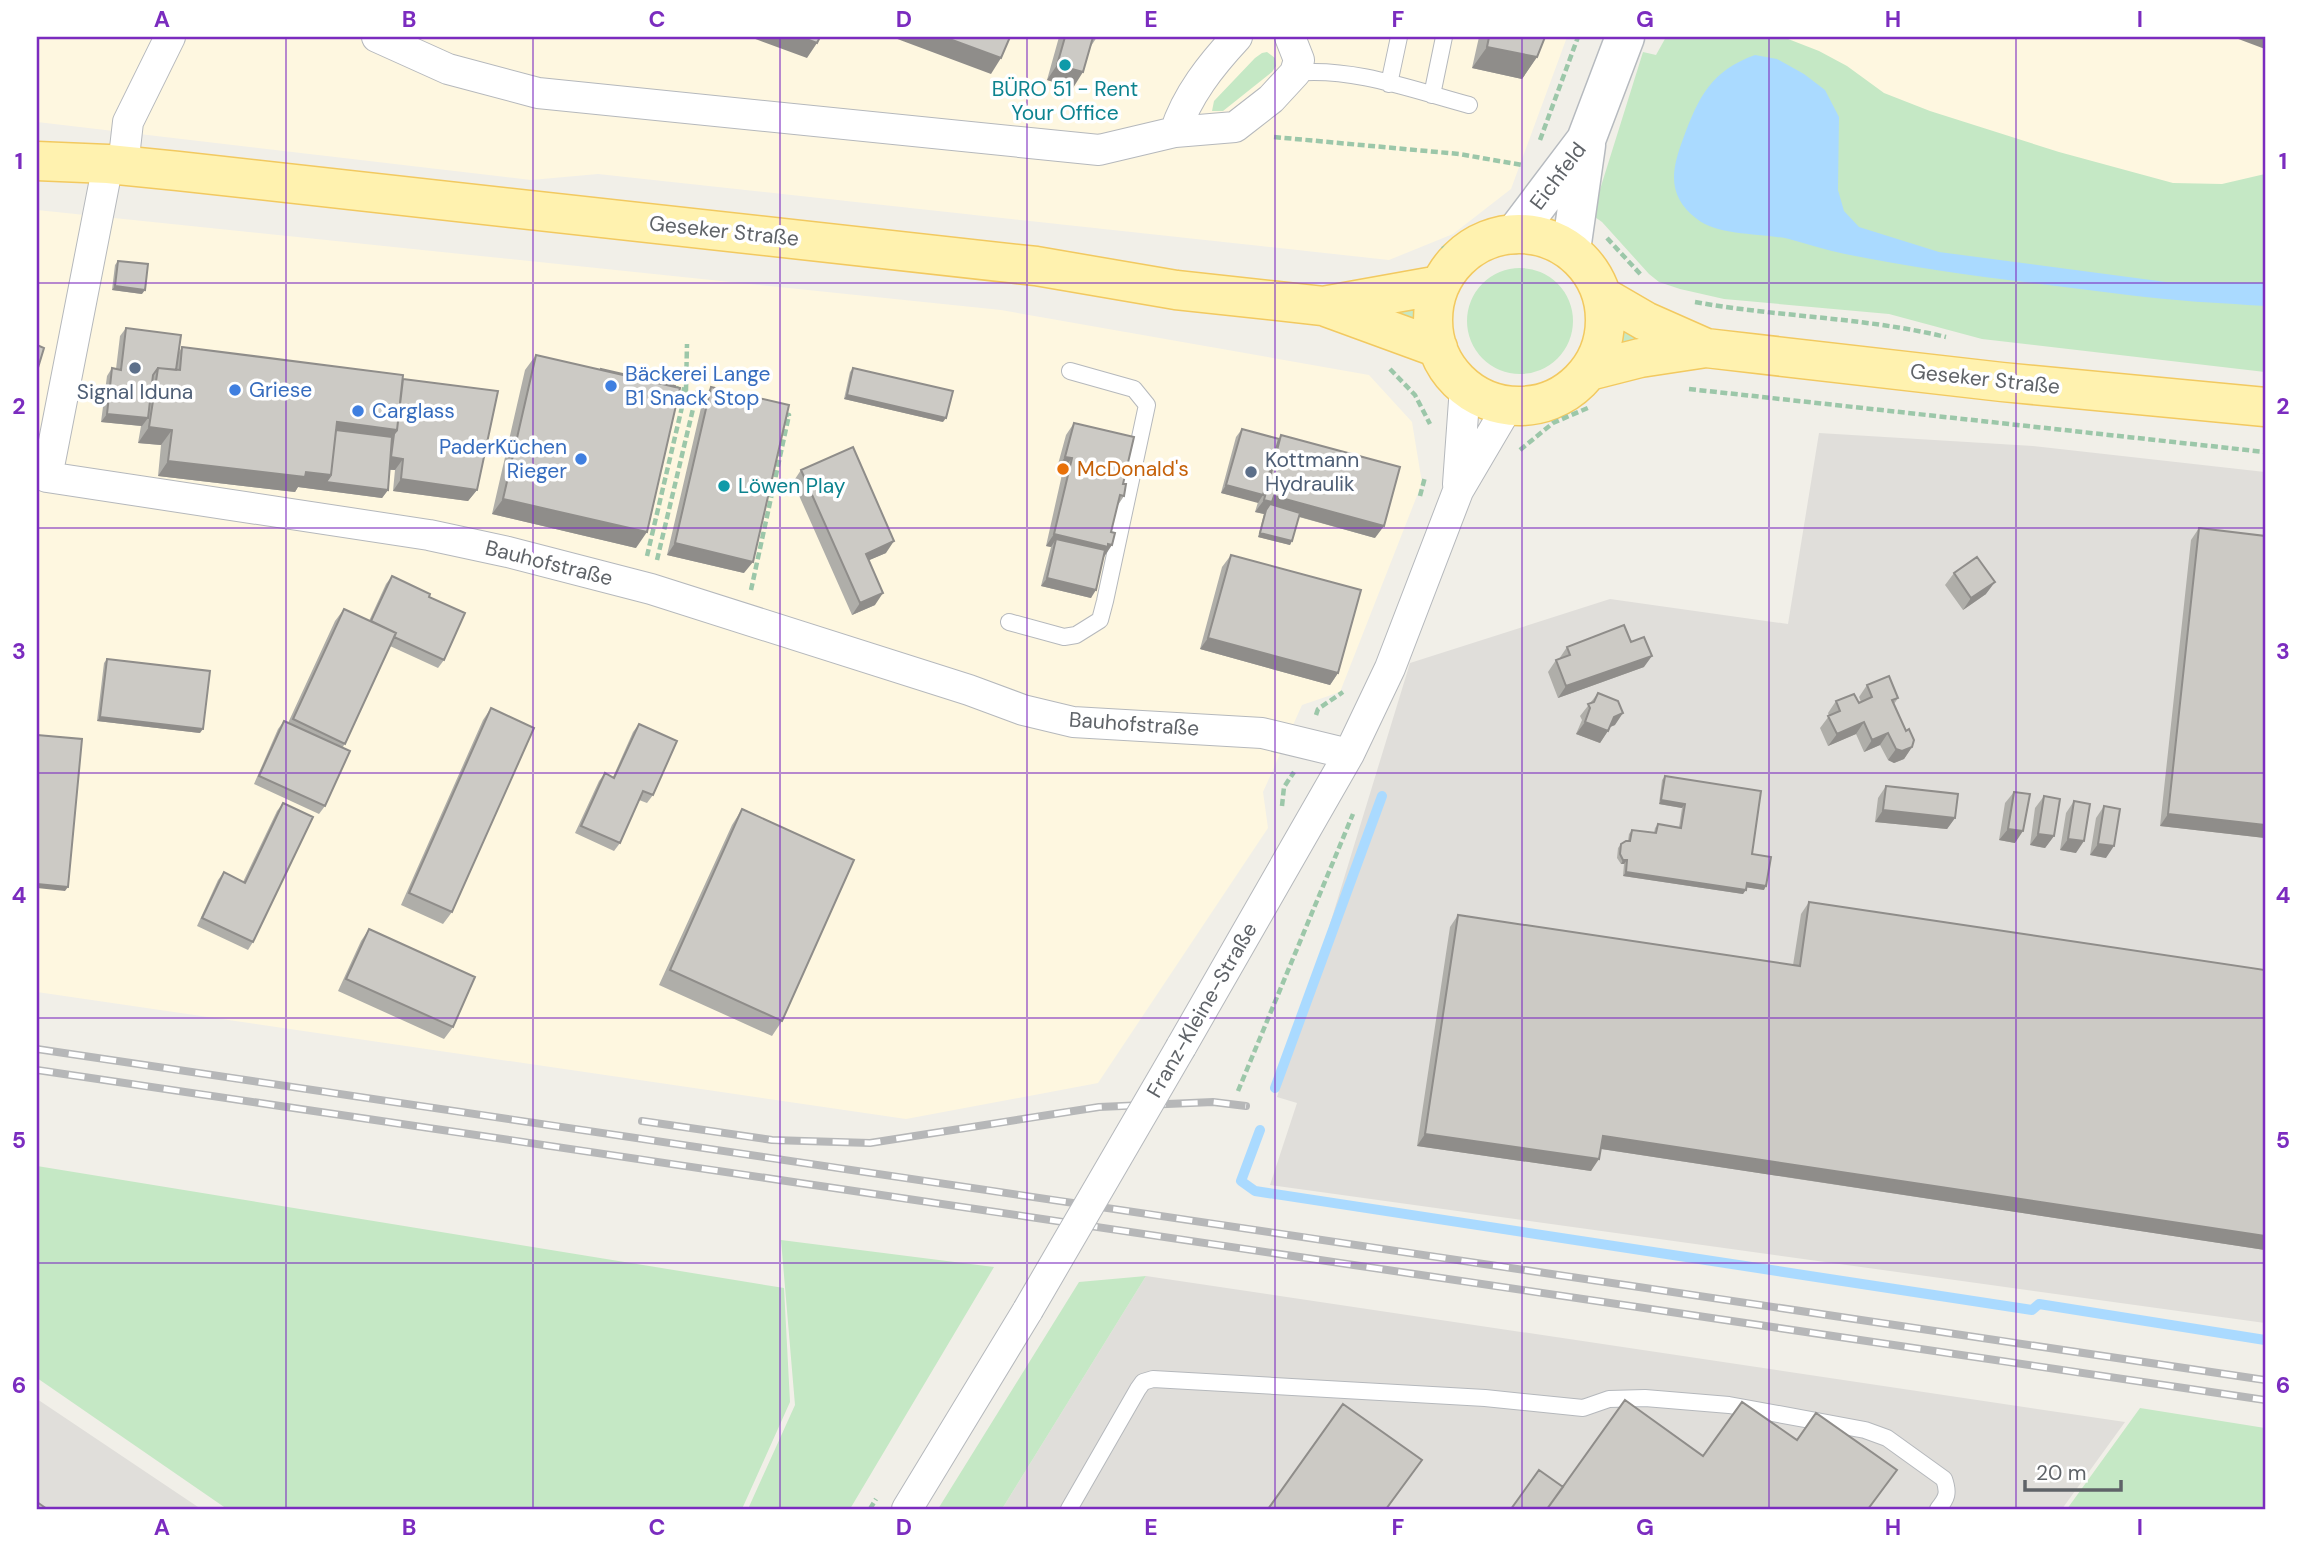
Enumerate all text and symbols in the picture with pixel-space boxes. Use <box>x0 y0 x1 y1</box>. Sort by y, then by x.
text: A <box>154 4 170 34</box>
text: B <box>402 4 416 34</box>
text: C <box>649 4 665 34</box>
text: D <box>896 4 912 34</box>
text: E <box>1144 4 1158 34</box>
text: F <box>1392 4 1405 34</box>
text: G <box>1636 4 1654 34</box>
text: H <box>1885 4 1901 34</box>
text: I <box>2137 4 2143 34</box>
marker: BÜRO 51 - Rent Your Office <box>1057 57 1073 73</box>
place label: BÜRO 51 - Rent Your Office <box>992 75 1138 127</box>
street label: Eichfeld <box>1523 137 1593 215</box>
text: 1 <box>15 146 23 176</box>
text: 1 <box>2279 146 2287 176</box>
street label: Geseker Straße <box>648 209 800 253</box>
street label: Geseker Straße <box>1909 357 2061 401</box>
marker: Signal Iduna <box>127 360 143 376</box>
place label: Bäckerei Lange B1 Snack Stop <box>625 360 771 412</box>
place label: Griese <box>249 376 312 404</box>
place label: Signal Iduna <box>77 378 193 406</box>
marker: Bäckerei Lange B1 Snack Stop <box>603 378 619 394</box>
marker: Griese <box>227 382 243 398</box>
text: 2 <box>12 391 26 421</box>
text: 2 <box>2276 391 2290 421</box>
place label: Carglass <box>372 397 455 425</box>
marker: Carglass <box>350 403 366 419</box>
place label: PaderKüchen Rieger <box>439 433 567 485</box>
place label: Kottmann Hydraulik <box>1265 446 1359 498</box>
marker: PaderKüchen Rieger <box>573 451 589 467</box>
place label: McDonald's <box>1077 455 1189 483</box>
marker: McDonald's <box>1055 461 1071 477</box>
marker: Kottmann Hydraulik <box>1243 464 1259 480</box>
place label: Löwen Play <box>738 472 846 500</box>
marker: Löwen Play <box>716 478 732 494</box>
street label: Bauhofstraße <box>482 534 616 592</box>
text: 3 <box>12 636 26 666</box>
text: 3 <box>2276 636 2290 666</box>
street label: Bauhofstraße <box>1068 705 1200 743</box>
text: 4 <box>12 880 27 910</box>
text: 4 <box>2276 880 2291 910</box>
street label: Franz-Kleine-Straße <box>1140 917 1264 1103</box>
text: 5 <box>12 1125 26 1155</box>
text: 5 <box>2276 1125 2290 1155</box>
text: 6 <box>12 1370 26 1400</box>
text: 6 <box>2276 1370 2290 1400</box>
scale bar <box>2025 1448 2122 1492</box>
text: 20 m <box>2036 1459 2087 1487</box>
text: A <box>154 1512 170 1542</box>
text: B <box>402 1512 416 1542</box>
text: C <box>649 1512 665 1542</box>
text: D <box>896 1512 912 1542</box>
text: E <box>1144 1512 1158 1542</box>
text: F <box>1392 1512 1405 1542</box>
text: G <box>1636 1512 1654 1542</box>
text: H <box>1885 1512 1901 1542</box>
text: I <box>2137 1512 2143 1542</box>

